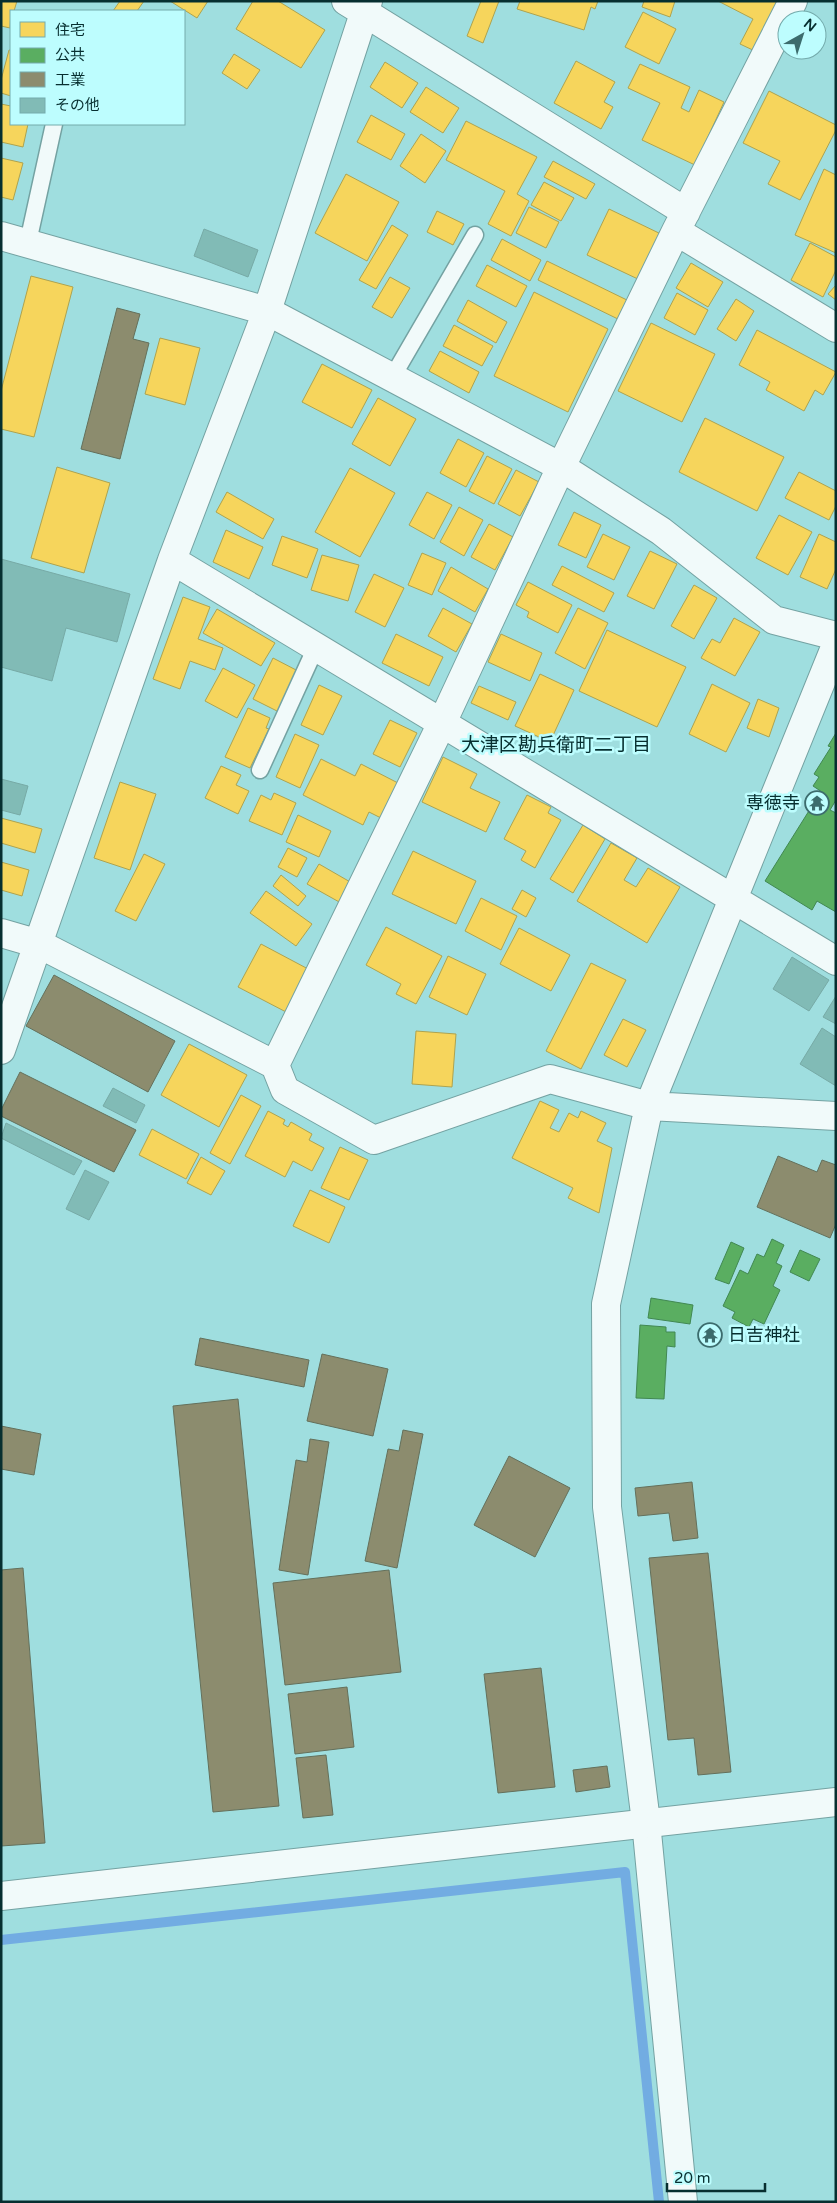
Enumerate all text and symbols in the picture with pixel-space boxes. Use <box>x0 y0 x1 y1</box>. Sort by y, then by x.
legend <box>10 10 185 125</box>
north arrow <box>777 10 827 60</box>
text: N <box>800 15 820 35</box>
text: 住宅 <box>55 21 85 39</box>
text: 公共 <box>55 46 85 64</box>
text: 工業 <box>55 71 85 89</box>
text: その他 <box>55 96 100 114</box>
district label: 大津区勘兵衛町二丁目 <box>461 734 651 756</box>
temple icon: 専徳寺 <box>804 790 830 816</box>
place label: 専徳寺 <box>746 792 800 814</box>
temple icon: 日吉神社 <box>697 1322 723 1348</box>
place label: 日吉神社 <box>728 1324 800 1346</box>
scale bar <box>667 2160 764 2192</box>
text: 20 m <box>674 2169 711 2187</box>

